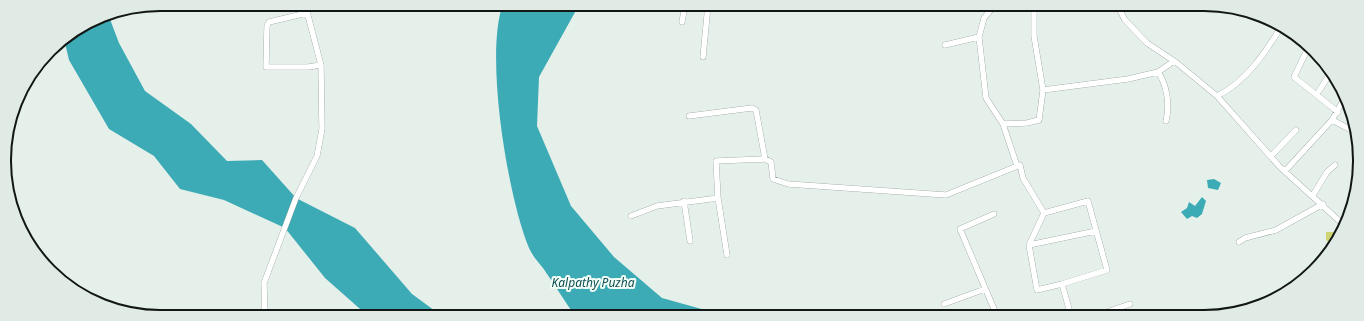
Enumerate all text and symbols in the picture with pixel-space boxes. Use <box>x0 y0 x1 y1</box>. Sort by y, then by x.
water label: Kalpathy Puzha <box>552 274 635 291</box>

